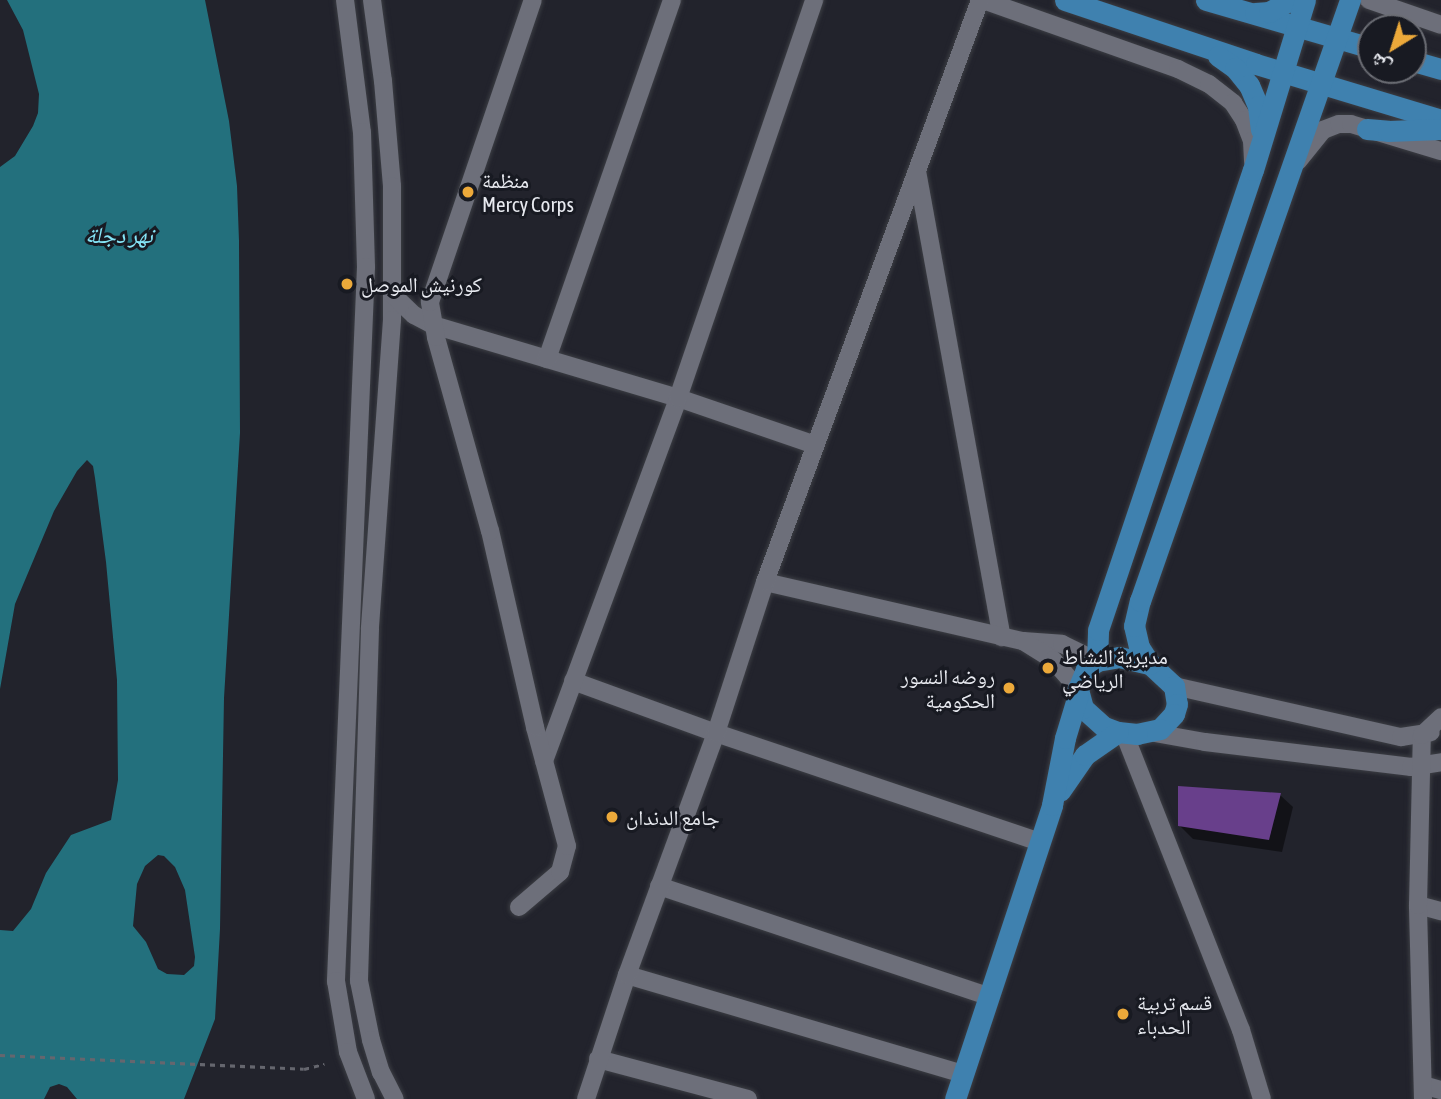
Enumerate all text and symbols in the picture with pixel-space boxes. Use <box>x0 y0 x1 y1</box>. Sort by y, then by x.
north arrow <box>1357 14 1427 84</box>
text: ش <box>1366 49 1395 79</box>
place label: منظمة Mercy Corps <box>482 167 574 217</box>
marker: منظمة Mercy Corps <box>460 184 476 200</box>
water label: نهر دجلة <box>85 221 153 249</box>
place label: كورنيش الموصل <box>361 271 482 297</box>
marker: كورنيش الموصل <box>339 276 355 292</box>
place label: مديرية النشاط الرياضي <box>1062 643 1168 693</box>
marker: مديرية النشاط الرياضي <box>1040 660 1056 676</box>
place label: روضه النسور الحكومية <box>901 663 995 713</box>
marker: روضه النسور الحكومية <box>1001 680 1017 696</box>
place label: جامع الدندان <box>626 804 720 830</box>
marker: جامع الدندان <box>604 809 620 825</box>
place label: قسم تربية الحدباء <box>1137 989 1212 1039</box>
marker: قسم تربية الحدباء <box>1115 1006 1131 1022</box>

